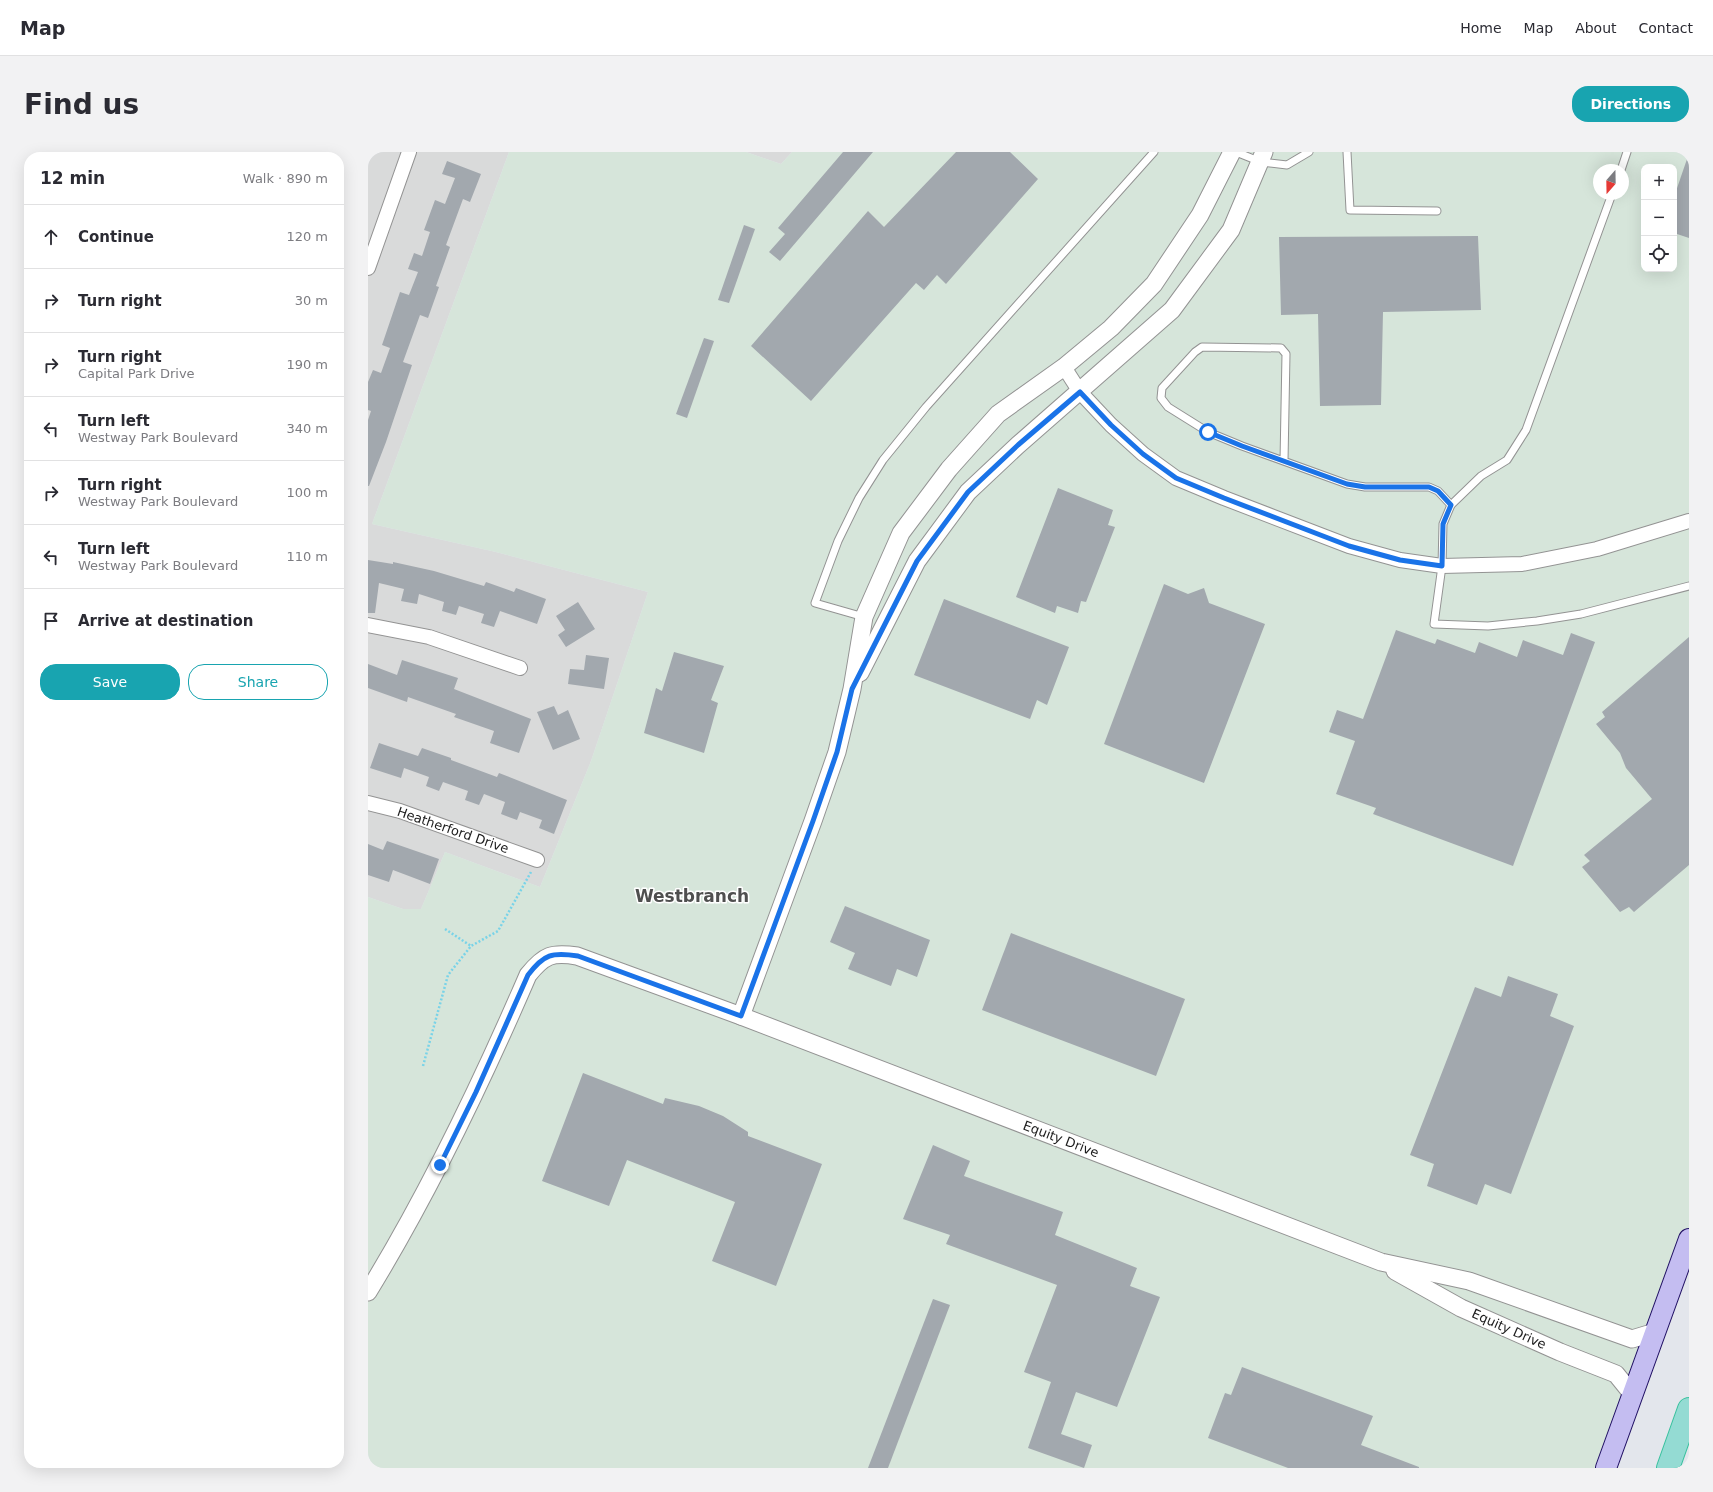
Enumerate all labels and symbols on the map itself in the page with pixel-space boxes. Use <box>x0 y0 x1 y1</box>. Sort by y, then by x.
north arrow <box>1593 164 1629 200</box>
route start <box>1199 423 1217 441</box>
street label: Heatherford Drive <box>395 804 511 856</box>
district label: Westbranch <box>635 886 749 906</box>
street label: Equity Drive <box>1021 1118 1101 1160</box>
route end <box>431 1156 449 1174</box>
street label: Equity Drive <box>1469 1306 1549 1352</box>

